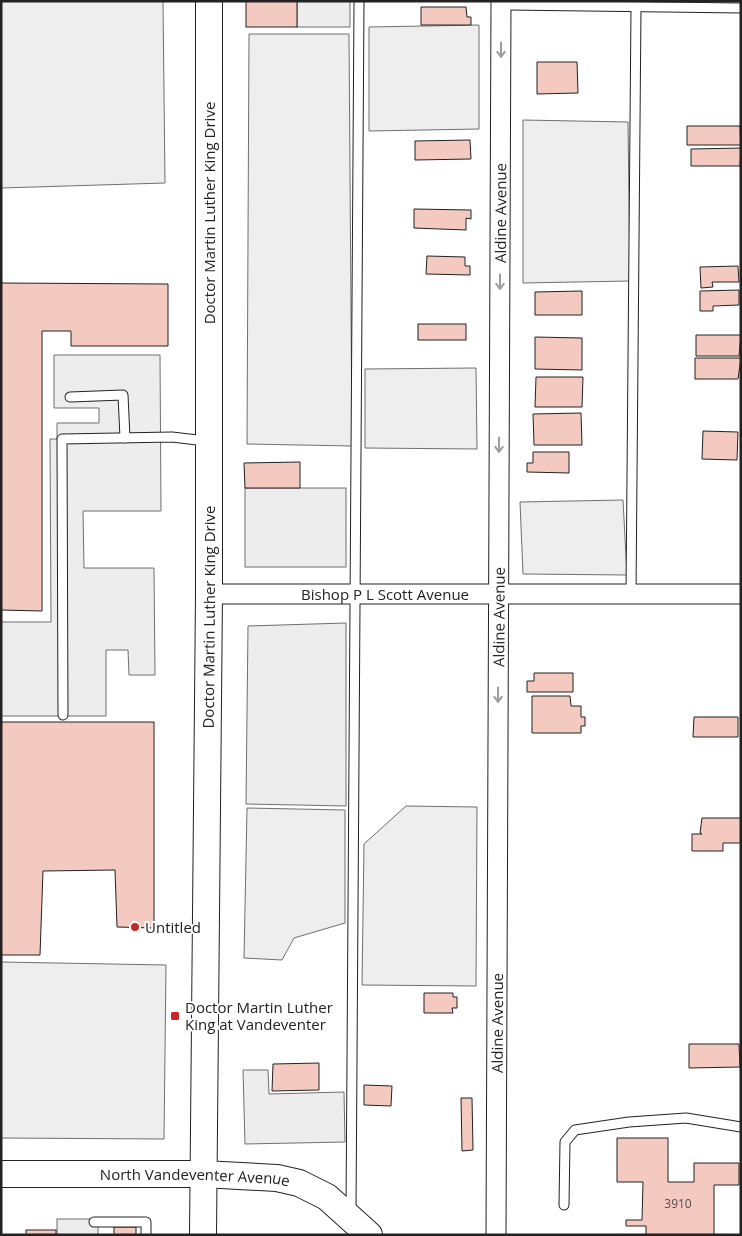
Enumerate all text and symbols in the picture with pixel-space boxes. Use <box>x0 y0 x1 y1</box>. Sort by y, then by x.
one-way arrow <box>496 42 506 58</box>
street label: Doctor Martin Luther King Drive <box>199 102 219 324</box>
street label: Aldine Avenue <box>490 163 510 263</box>
one-way arrow <box>495 274 505 290</box>
one-way arrow <box>494 436 504 453</box>
street label: Doctor Martin Luther King Drive <box>198 506 219 729</box>
street label: Aldine Avenue <box>488 567 509 667</box>
street label: Bishop P L Scott Avenue <box>301 584 469 604</box>
one-way arrow <box>493 686 503 703</box>
place label: Untitled <box>145 917 201 937</box>
marker: Untitled <box>129 921 141 933</box>
street label: Aldine Avenue <box>487 973 507 1073</box>
place label: Doctor Martin Luther King at Vandeventer <box>185 997 333 1034</box>
marker: Doctor Martin Luther King at Vandeventer <box>169 1010 181 1022</box>
street label: North Vandeventer Avenue <box>100 1164 292 1191</box>
house number: 3910 <box>664 1195 692 1212</box>

